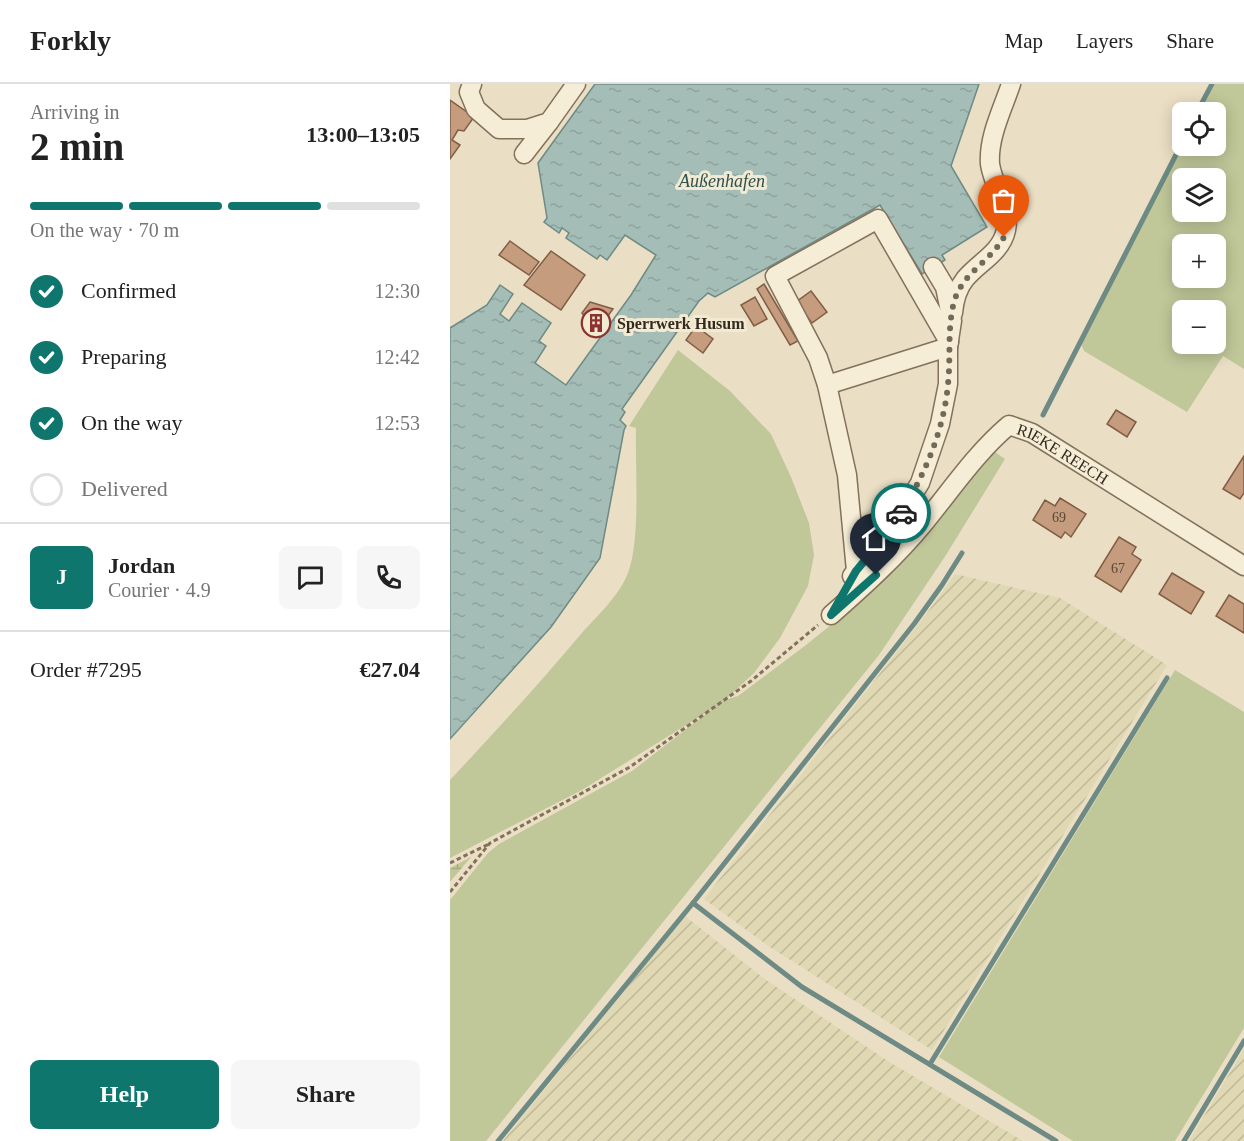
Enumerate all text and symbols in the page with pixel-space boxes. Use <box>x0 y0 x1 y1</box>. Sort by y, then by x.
text: Forkly <box>30 25 111 56</box>
text: Map <box>1005 29 1043 53</box>
text: Layers <box>1076 29 1133 53</box>
text: Share <box>1166 29 1214 53</box>
text: Arriving in <box>30 101 119 123</box>
map controls <box>1172 102 1226 354</box>
button: locate <box>1172 102 1226 156</box>
text: 13:00–13:05 <box>306 122 420 147</box>
text: 2 min <box>30 125 124 168</box>
button: layers <box>1172 168 1226 222</box>
water label: Außenhafen <box>678 171 765 191</box>
pin <box>978 175 1029 237</box>
icon: bag <box>987 184 1020 217</box>
text: On the way · 70 m <box>30 219 179 241</box>
button: + <box>1172 234 1226 288</box>
icon: check <box>30 275 63 308</box>
text: Confirmed <box>81 278 176 303</box>
text: 12:30 <box>374 280 420 302</box>
button: − <box>1172 300 1226 354</box>
building icon: Sperrwerk Husum <box>580 307 612 339</box>
place label: Sperrwerk Husum <box>617 315 745 333</box>
icon: check <box>30 341 63 374</box>
text: Preparing <box>81 344 167 369</box>
text: 12:42 <box>374 346 420 368</box>
icon: check <box>30 407 63 440</box>
text: On the way <box>81 410 182 435</box>
text: 12:53 <box>374 412 420 434</box>
street label: RIEKE REECH <box>1015 420 1112 487</box>
text: Delivered <box>81 476 168 501</box>
courier <box>871 483 931 543</box>
icon: car <box>885 497 918 530</box>
house number: 69 <box>1052 510 1066 525</box>
pin <box>850 513 901 575</box>
icon: home <box>859 522 892 555</box>
button: chat <box>279 546 342 609</box>
button: phone <box>357 546 420 609</box>
text: Jordan <box>108 553 175 578</box>
house number: 67 <box>1111 561 1125 576</box>
text: J <box>56 564 67 589</box>
text: Courier · 4.9 <box>108 579 211 601</box>
text: Order #7295 <box>30 657 142 682</box>
text: €27.04 <box>360 657 420 682</box>
button: Help <box>30 1060 219 1129</box>
button: Share <box>231 1060 420 1129</box>

